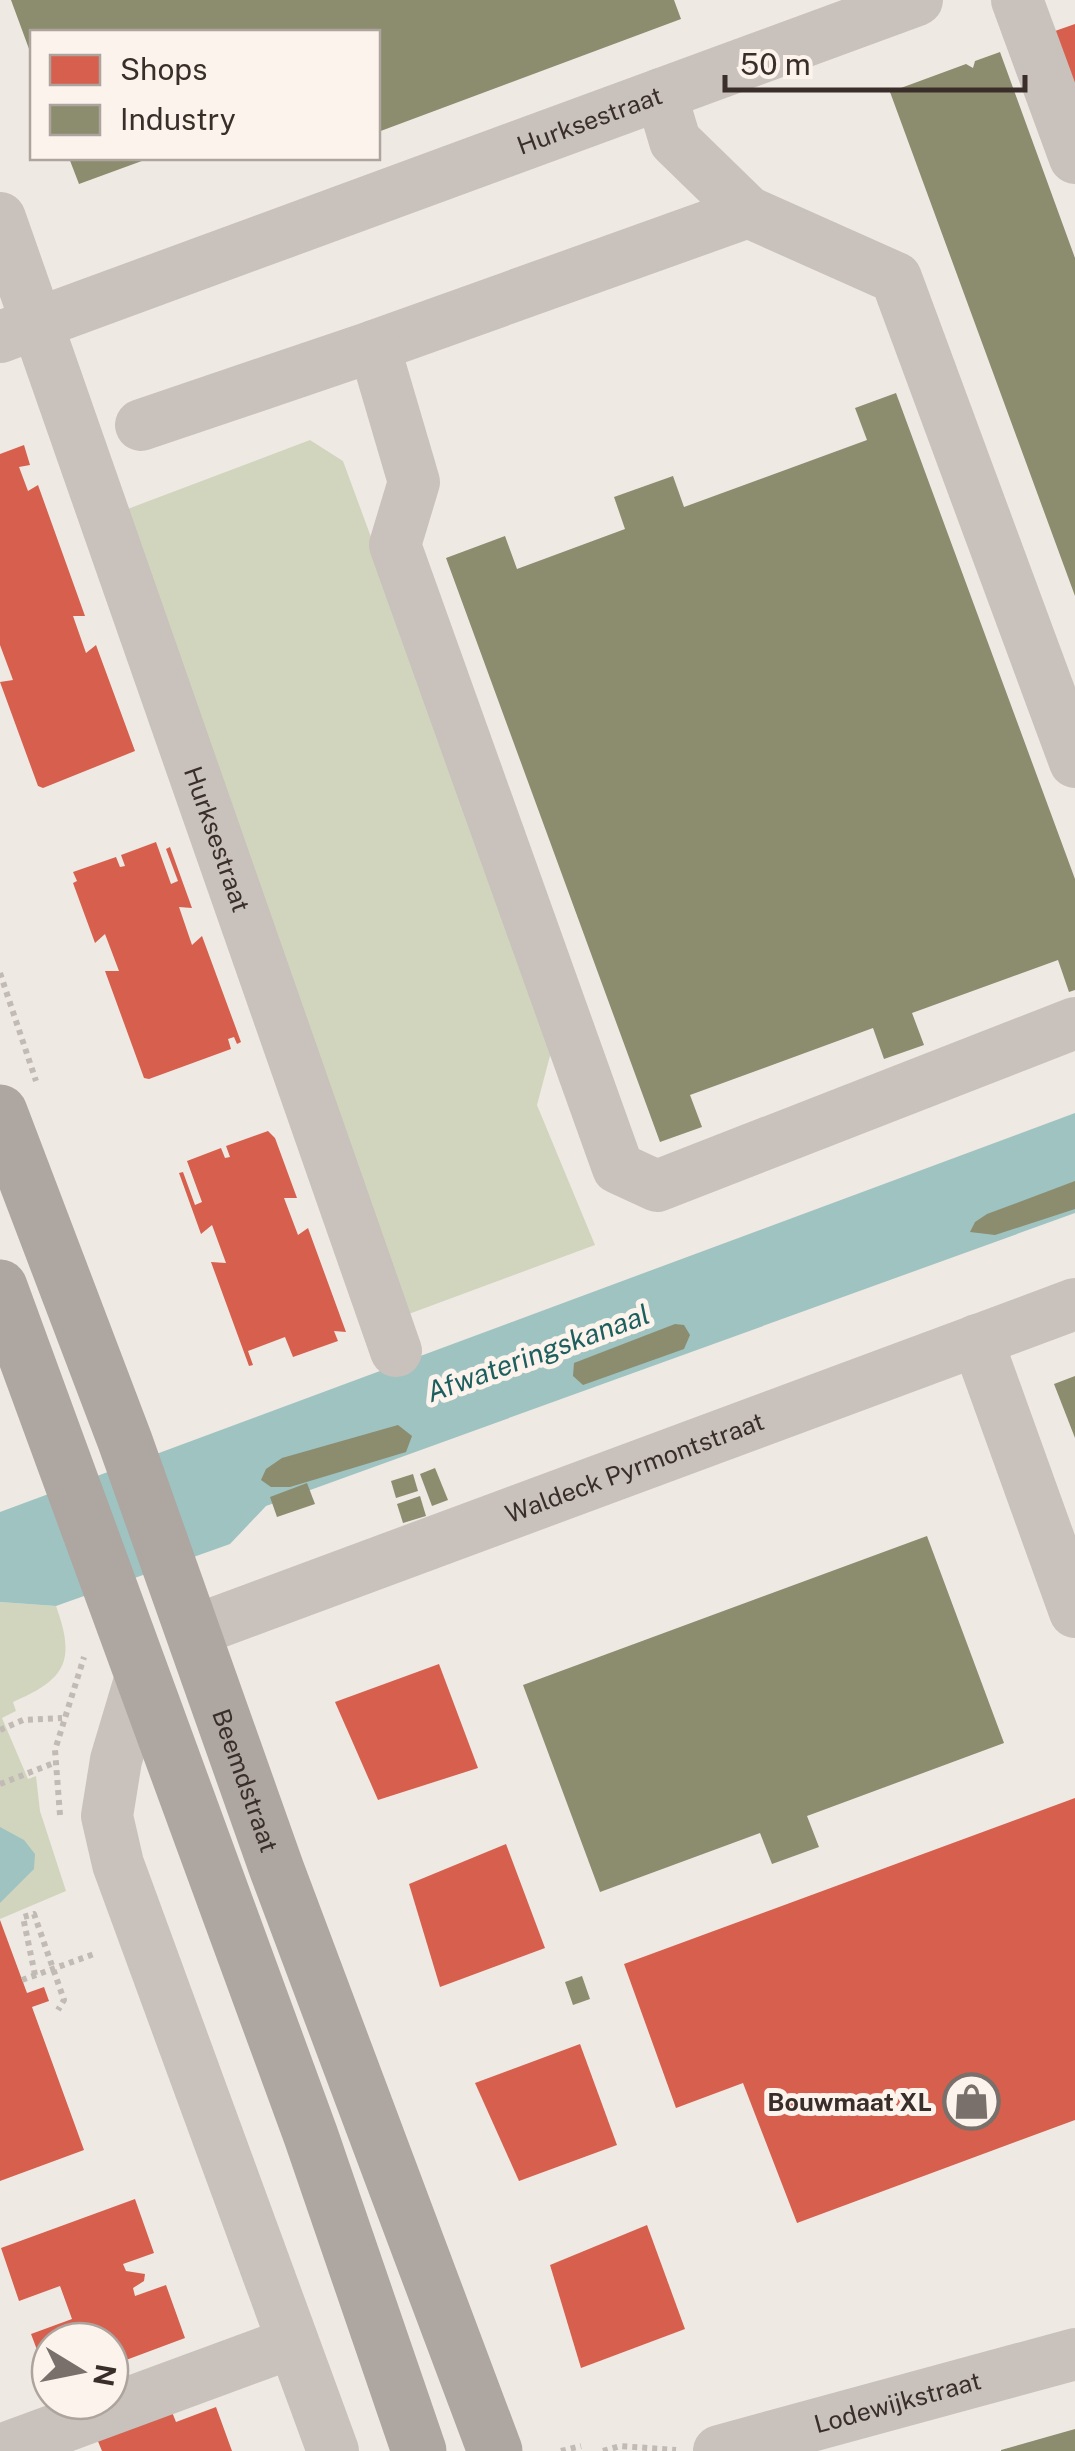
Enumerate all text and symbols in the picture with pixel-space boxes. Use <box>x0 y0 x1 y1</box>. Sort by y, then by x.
legend <box>30 30 380 160</box>
scale bar <box>725 30 1025 92</box>
text: 50 m <box>740 46 811 82</box>
text: Shops <box>120 51 207 87</box>
street label: Hurksestraat <box>513 80 666 161</box>
text: Industry <box>120 101 236 137</box>
street label: Hurksestraat <box>178 762 256 916</box>
water label: Afwateringskanaal <box>422 1297 654 1408</box>
street label: Waldeck Pyrmontstraat <box>501 1406 768 1529</box>
street label: Beemdstraat <box>206 1705 284 1856</box>
shop icon: Bouwmaat XL <box>941 2072 1001 2132</box>
place label: Bouwmaat XL <box>767 2087 932 2117</box>
north arrow <box>30 2321 130 2421</box>
text: N <box>87 2362 123 2389</box>
street label: Lodewijkstraat <box>811 2365 984 2439</box>

